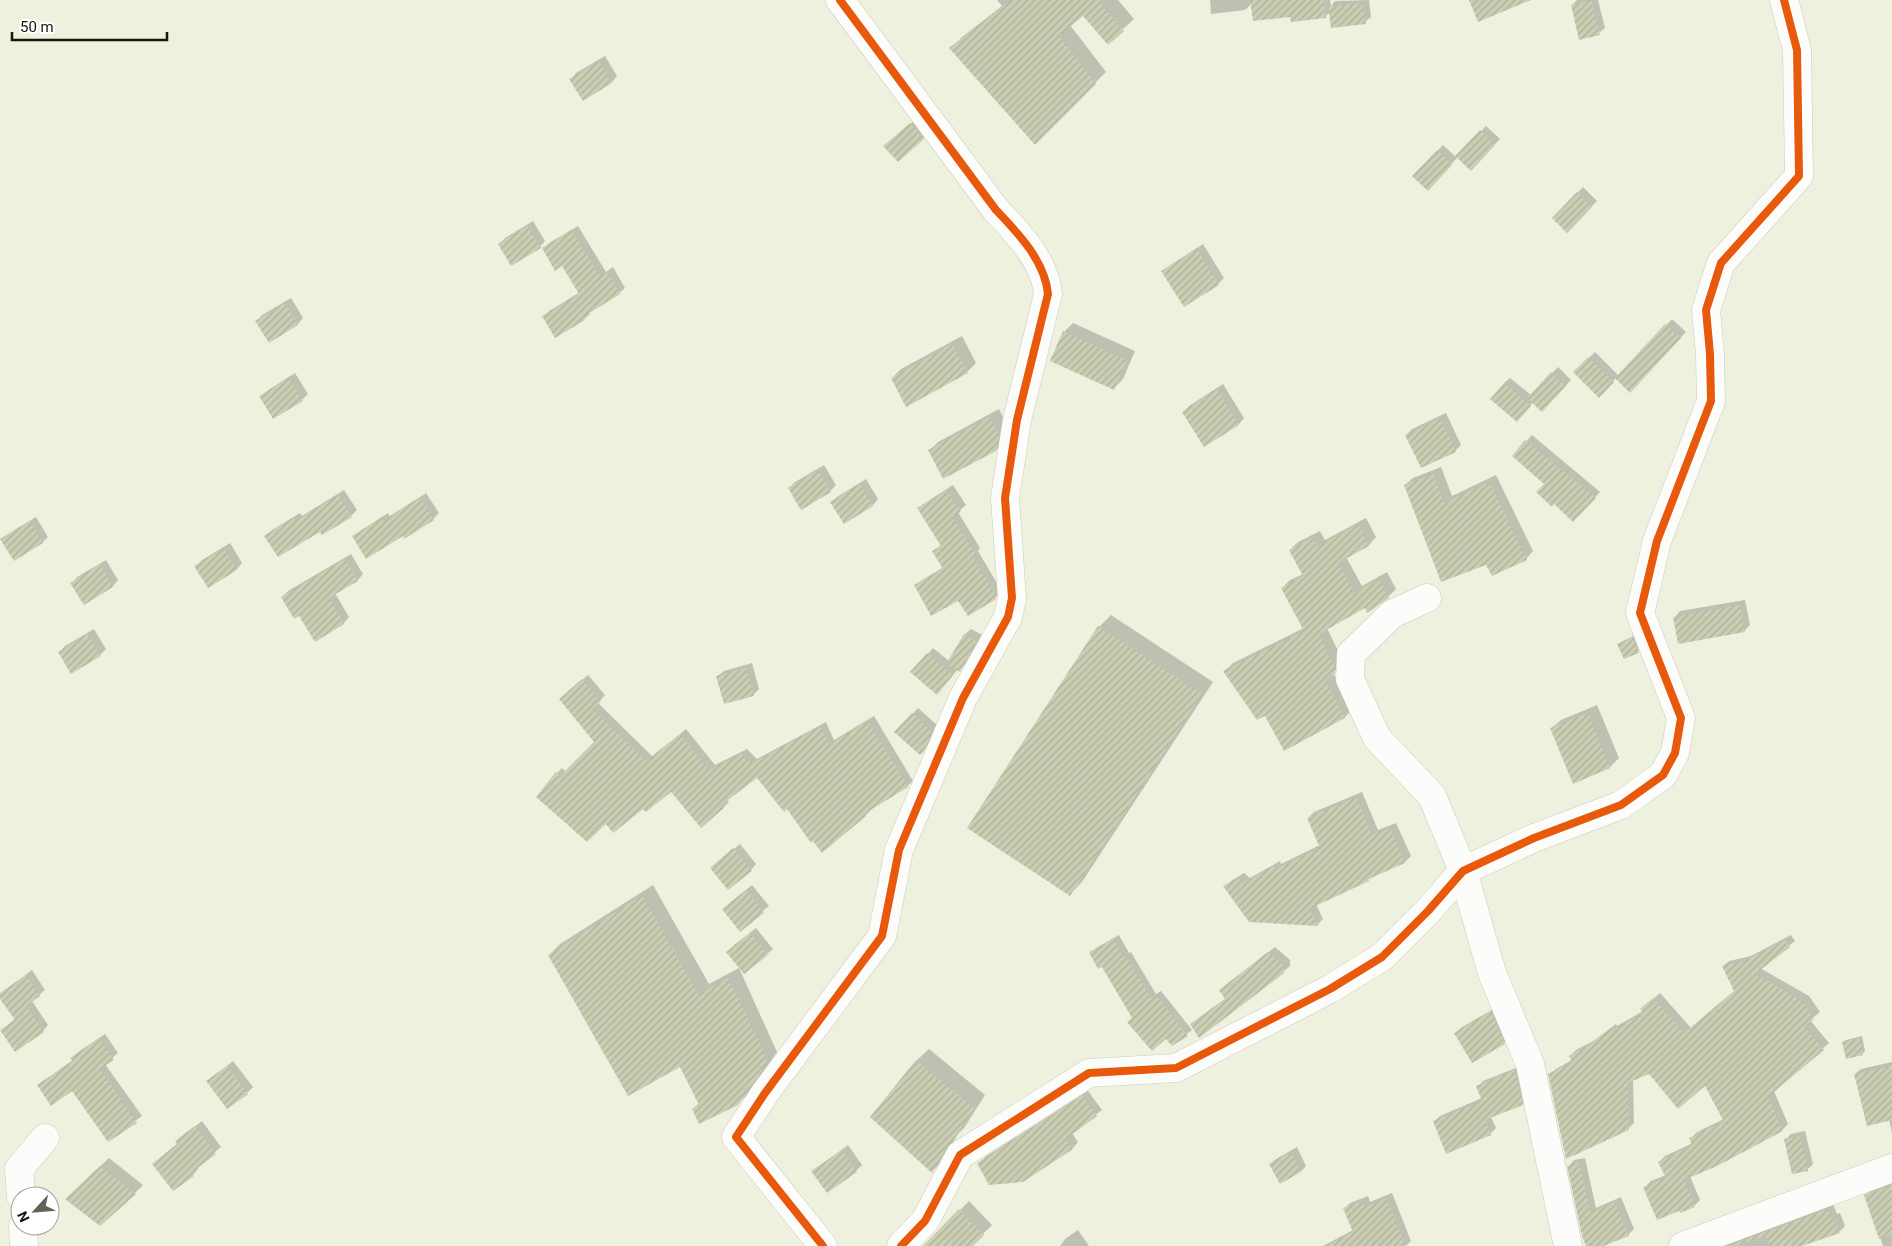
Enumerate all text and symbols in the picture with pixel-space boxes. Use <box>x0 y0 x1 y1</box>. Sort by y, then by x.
scale bar <box>12 10 168 42</box>
text: 50 m <box>20 18 54 36</box>
north arrow <box>10 1186 60 1236</box>
text: N <box>14 1209 33 1225</box>

